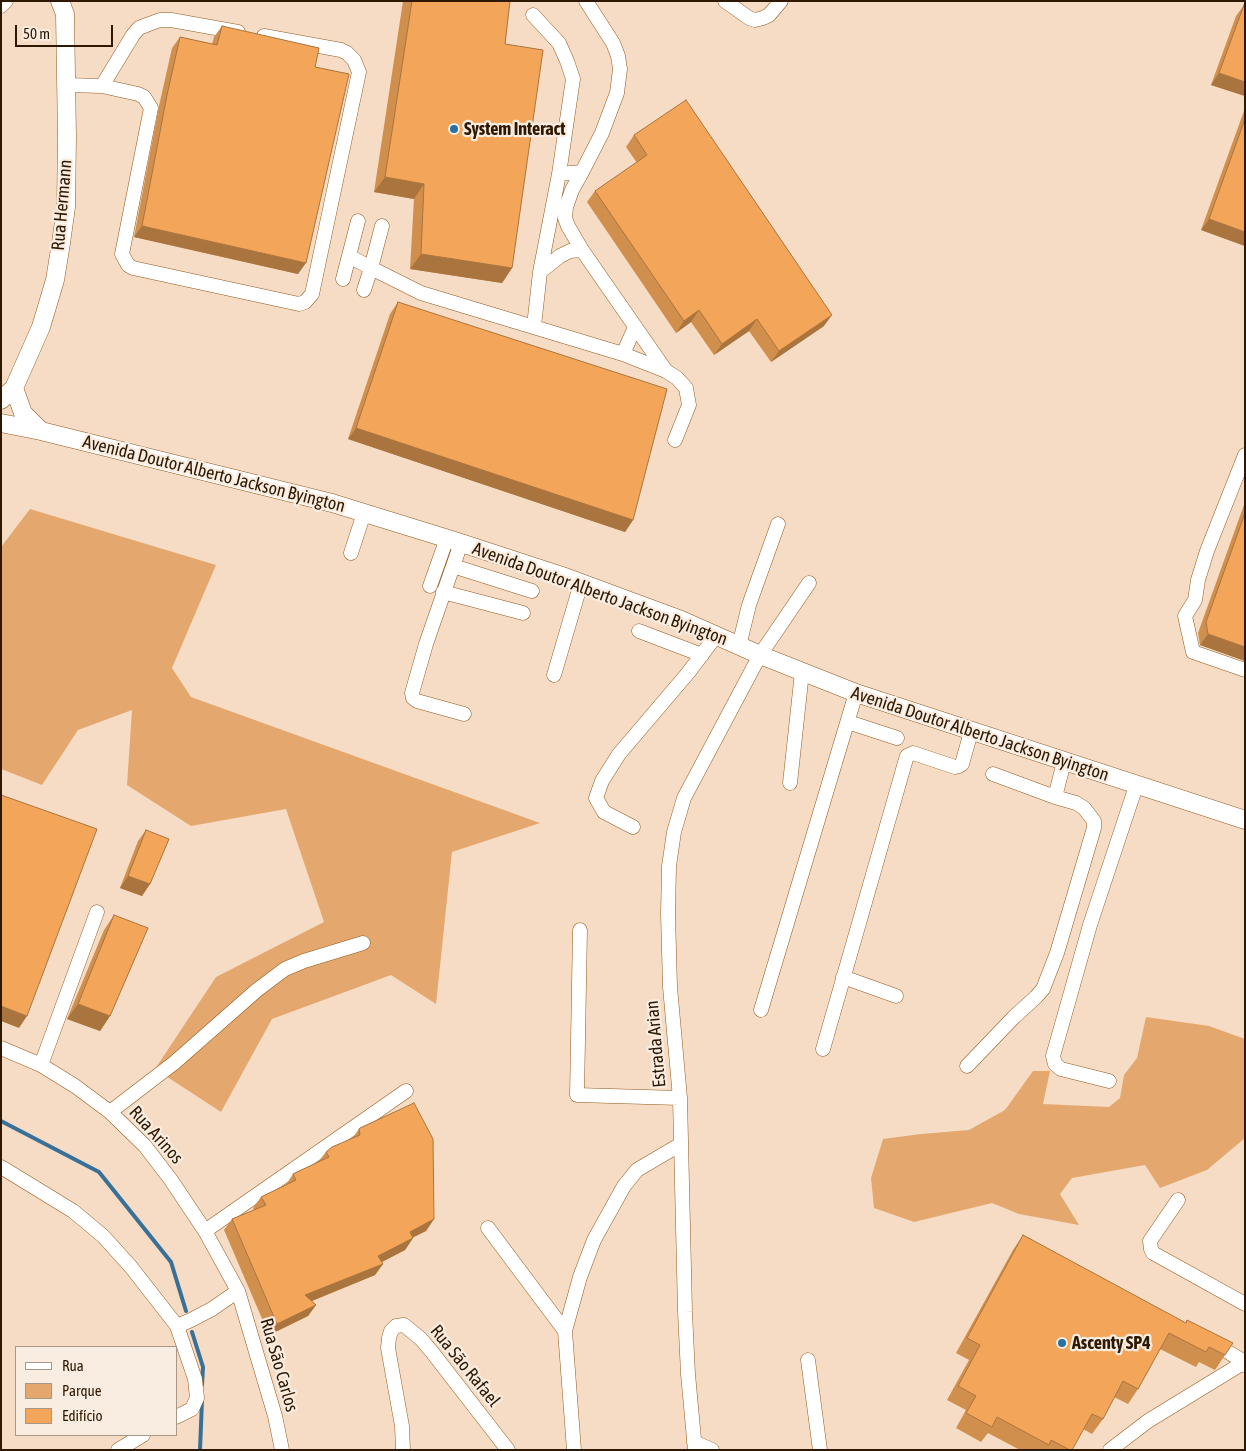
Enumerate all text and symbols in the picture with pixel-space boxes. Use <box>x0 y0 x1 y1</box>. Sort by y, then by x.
scale bar <box>18 15 115 47</box>
text: 50 m <box>23 25 50 42</box>
place label: System Interact <box>464 118 565 140</box>
marker: System Interact <box>448 123 460 135</box>
street label: Rua Hermann <box>47 159 77 251</box>
street label: Avenida Doutor Alberto Jackson Byington <box>81 431 347 517</box>
street label: Avenida Doutor Alberto Jackson Byington <box>470 538 730 650</box>
street label: Avenida Doutor Alberto Jackson Byington <box>848 682 1112 786</box>
street label: Estrada Arian <box>641 1000 671 1088</box>
street label: Rua Arinos <box>124 1102 188 1168</box>
street label: Rua São Carlos <box>255 1316 303 1414</box>
street label: Rua São Rafael <box>425 1321 505 1411</box>
place label: Ascenty SP4 <box>1072 1332 1151 1354</box>
marker: Ascenty SP4 <box>1056 1337 1068 1349</box>
legend <box>15 1346 178 1436</box>
text: Rua <box>62 1357 84 1374</box>
text: Parque <box>62 1382 102 1399</box>
text: Edifício <box>62 1407 103 1424</box>

